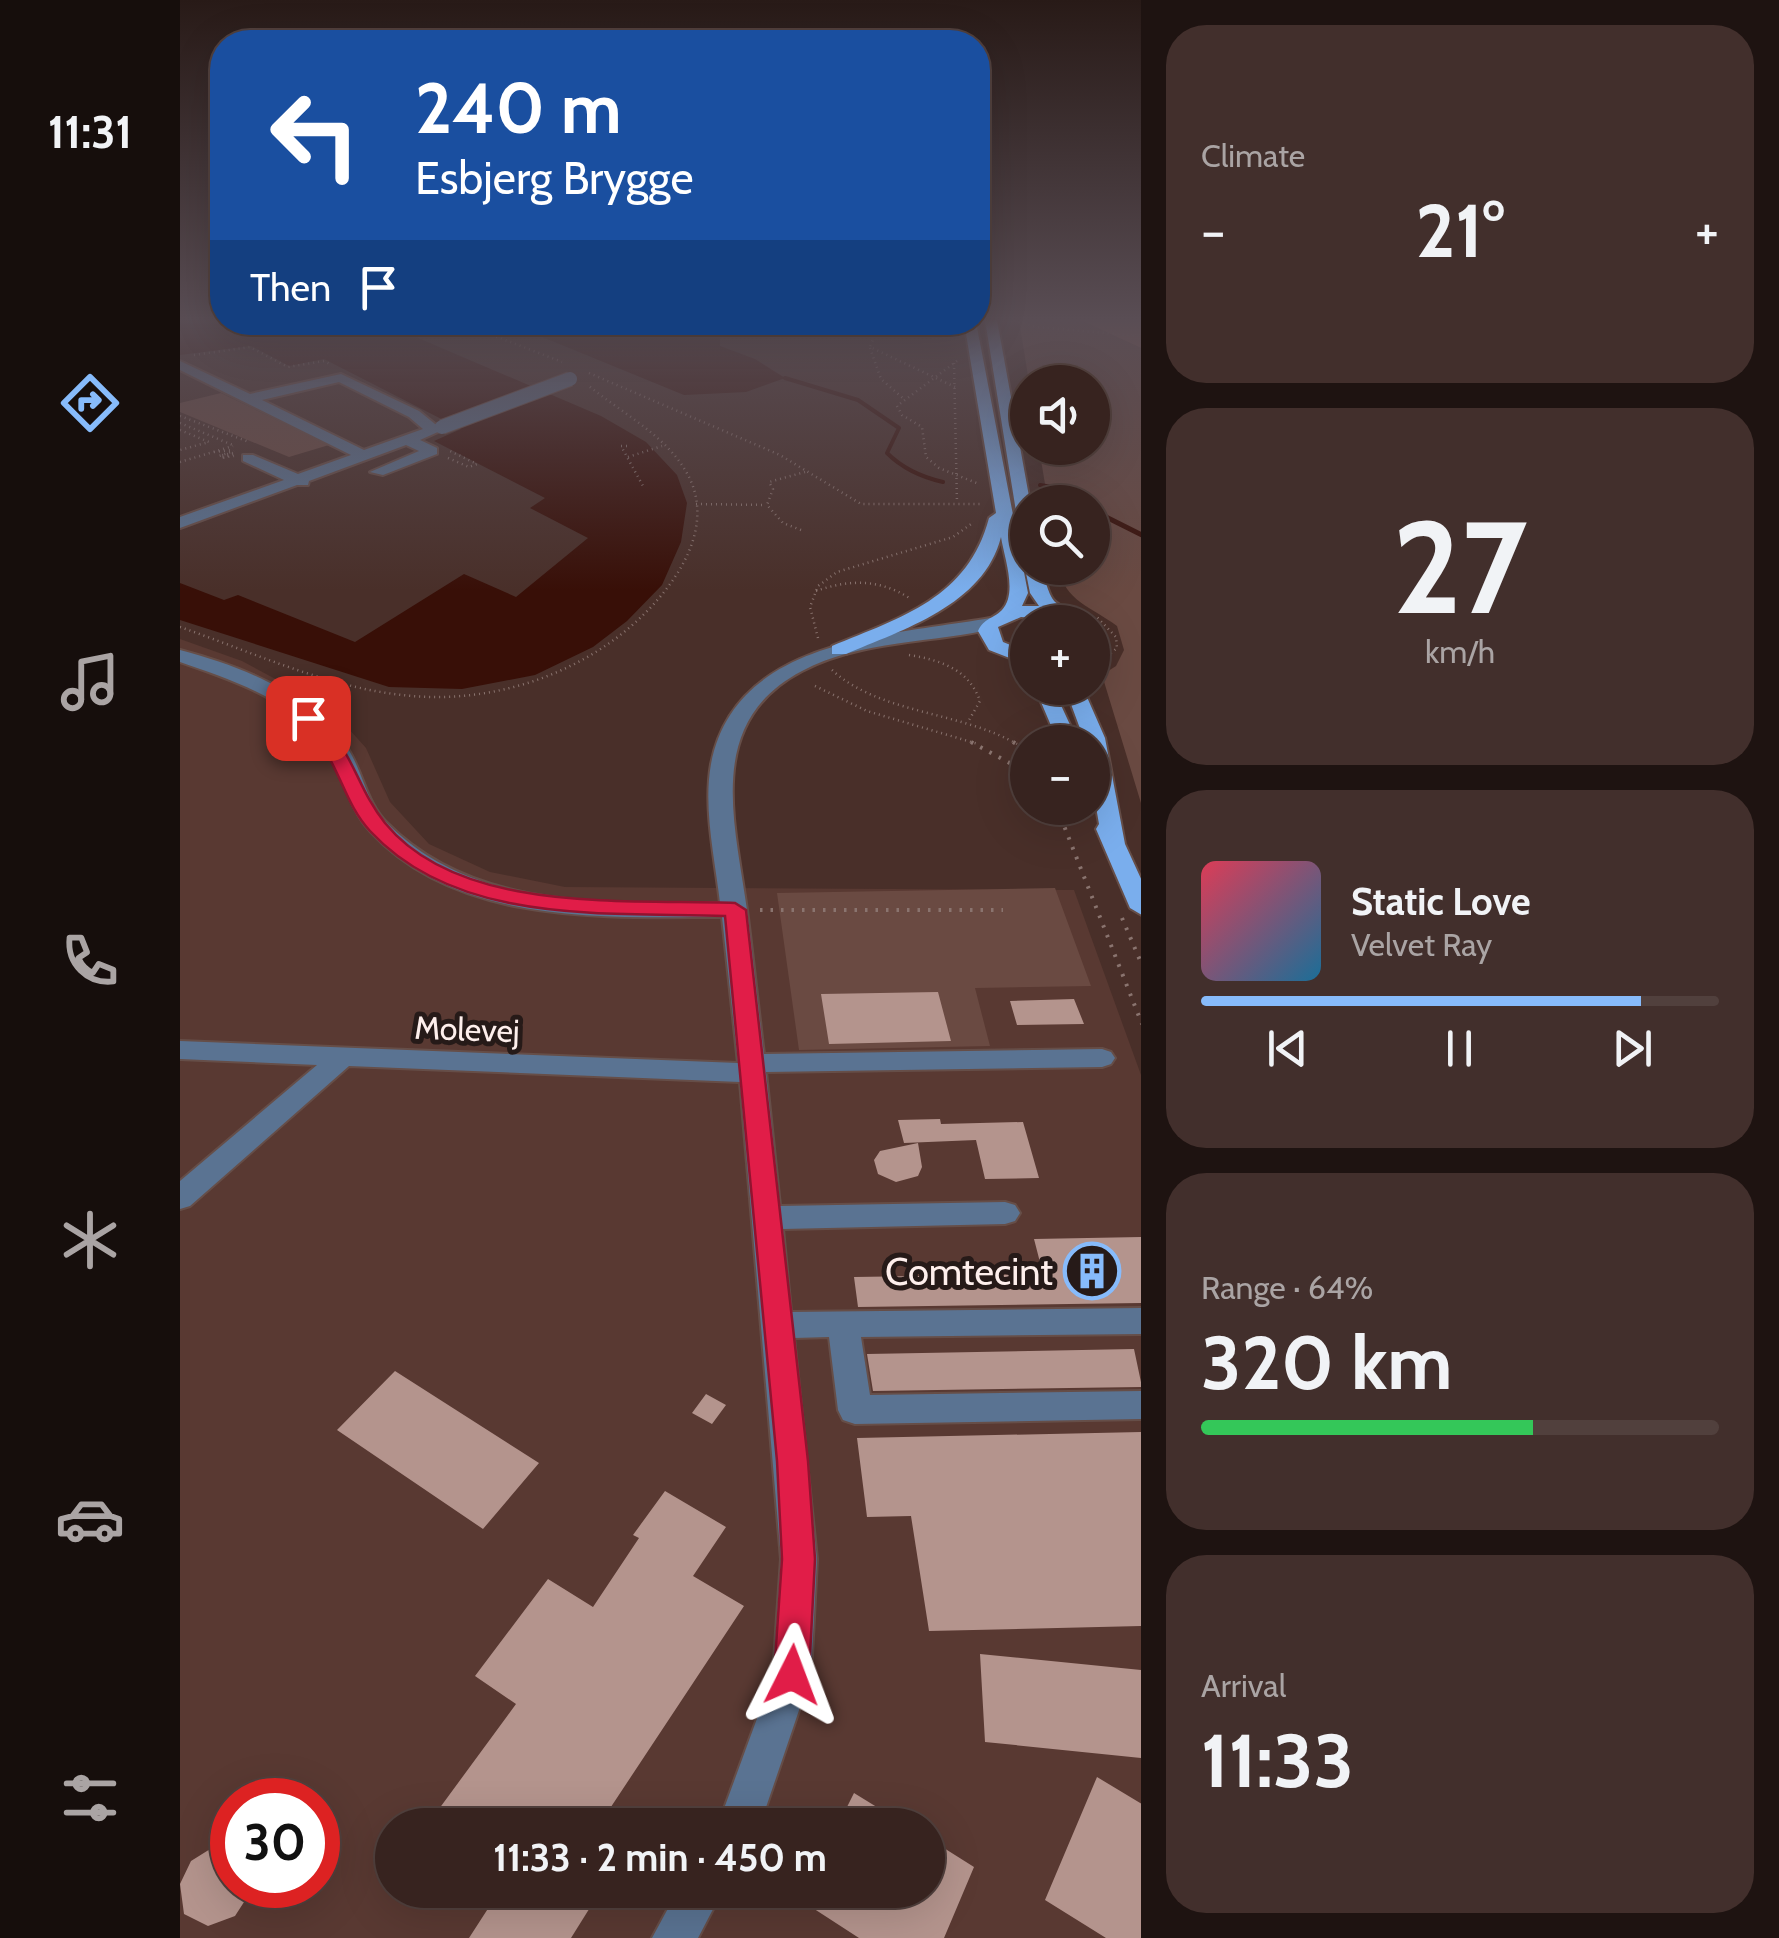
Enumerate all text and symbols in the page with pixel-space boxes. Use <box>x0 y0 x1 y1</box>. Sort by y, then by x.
text: 240 m <box>415 65 622 151</box>
icon: left <box>250 70 380 200</box>
text: 11:31 <box>48 105 132 159</box>
text: Climate <box>1201 136 1305 175</box>
text: Esbjerg Brygge <box>415 151 694 205</box>
text: 21° <box>1415 185 1505 276</box>
text: − <box>1201 197 1225 264</box>
text: + <box>1695 197 1719 264</box>
icon: arrive <box>351 260 406 315</box>
text: Then <box>250 264 331 311</box>
map controls <box>1010 365 1110 825</box>
button: sound <box>1010 365 1110 465</box>
icon: directions <box>55 368 125 438</box>
button: search <box>1010 485 1110 585</box>
text: 27 <box>1392 488 1528 646</box>
button: + <box>1010 605 1110 705</box>
text: km/h <box>1425 632 1495 671</box>
icon: music <box>55 647 125 717</box>
pin <box>266 676 351 761</box>
icon: arrive <box>281 691 336 746</box>
button: − <box>1010 725 1110 825</box>
text: Static Love <box>1351 878 1530 925</box>
text: Velvet Ray <box>1351 925 1492 964</box>
icon: phone <box>55 926 125 996</box>
street label: Molevej <box>414 1008 520 1050</box>
icon: previous <box>1260 1021 1315 1076</box>
icon: pause <box>1432 1021 1487 1076</box>
icon: next <box>1605 1021 1660 1076</box>
icon: climate <box>55 1205 125 1275</box>
building icon: Comtecint <box>1062 1241 1122 1301</box>
place label: Comtecint <box>885 1248 1053 1295</box>
text: Range · 64% <box>1201 1268 1373 1307</box>
text: 320 km <box>1201 1317 1452 1408</box>
icon: car <box>55 1484 125 1554</box>
position arrow <box>740 1623 844 1727</box>
text: Arrival <box>1201 1666 1286 1705</box>
text: 11:33 <box>1201 1715 1354 1806</box>
icon: filters <box>55 1763 125 1833</box>
speed limit sign: 30 <box>210 1778 340 1908</box>
text: 11:33 · 2 min · 450 m <box>493 1834 827 1881</box>

